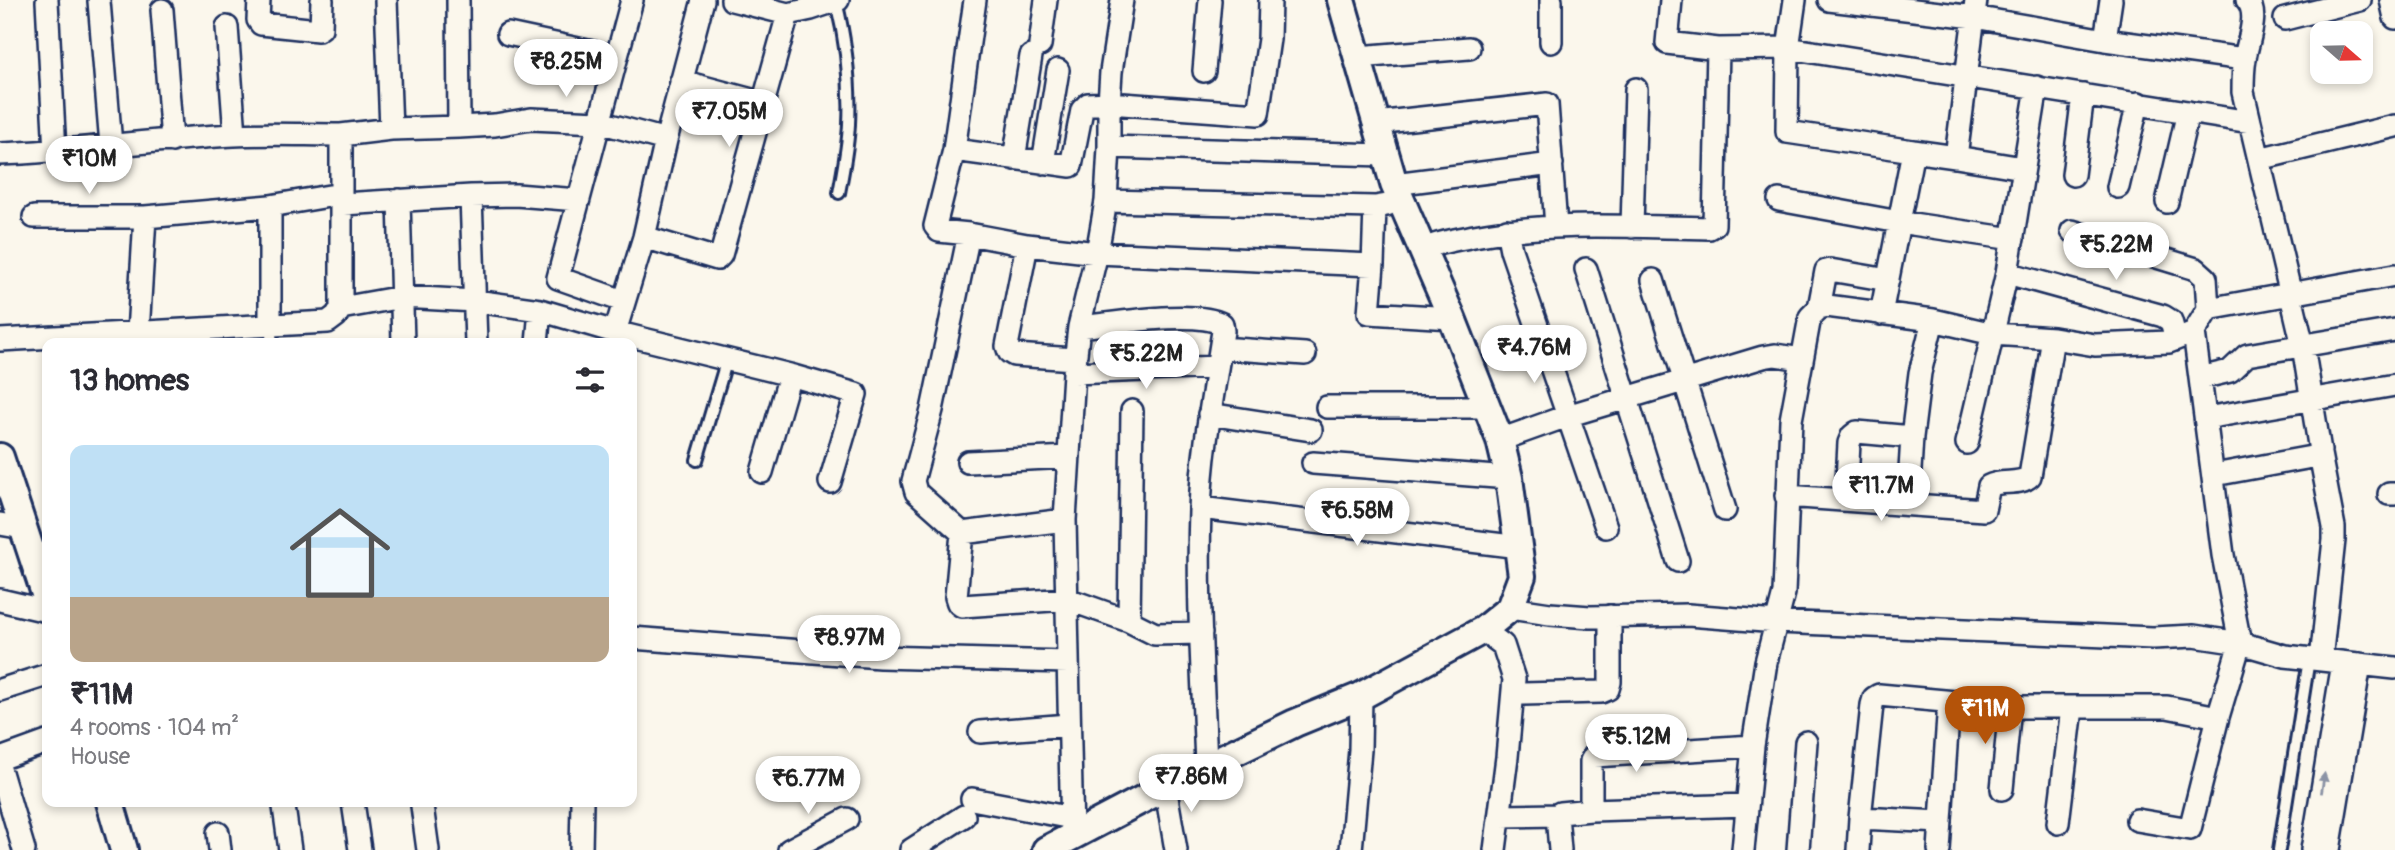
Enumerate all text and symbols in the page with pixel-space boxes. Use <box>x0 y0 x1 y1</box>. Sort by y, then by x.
north arrow <box>2310 21 2373 84</box>
map controls <box>2310 21 2373 84</box>
pin: ₹8.25M <box>509 40 623 99</box>
text: ₹8.25M <box>530 47 602 76</box>
pin: ₹7.05M <box>672 90 786 149</box>
text: ₹7.05M <box>691 97 767 126</box>
pin: ₹10M <box>48 136 130 196</box>
text: ₹10M <box>61 144 117 173</box>
pin: ₹5.22M <box>2059 222 2173 282</box>
text: ₹5.22M <box>2079 230 2153 259</box>
pin: ₹4.76M <box>1477 326 1591 385</box>
pin: ₹5.22M <box>1089 332 1203 391</box>
text: ₹4.76M <box>1497 333 1571 362</box>
text: ₹5.22M <box>1109 339 1183 368</box>
icon: filters <box>571 361 609 399</box>
text: 13 homes <box>70 362 189 399</box>
pin: ₹11.7M <box>1824 463 1938 523</box>
text: ₹11.7M <box>1848 471 1914 500</box>
pin: ₹6.58M <box>1300 489 1414 548</box>
icon: home <box>277 490 403 616</box>
text: ₹6.58M <box>1321 496 1393 525</box>
pin: ₹8.97M <box>792 616 906 675</box>
text: ₹8.97M <box>813 623 885 652</box>
text: ₹11M <box>70 676 133 713</box>
pin: ₹11M <box>1944 686 2026 746</box>
text: ₹11M <box>1961 694 2009 723</box>
text: 4 rooms · 104 m² <box>70 713 239 742</box>
pin: ₹5.12M <box>1579 714 1693 774</box>
text: ₹5.12M <box>1601 722 1671 751</box>
text: House <box>70 742 130 771</box>
pin: ₹7.86M <box>1134 754 1248 814</box>
pin: ₹6.77M <box>751 756 865 816</box>
text: ₹7.86M <box>1155 762 1227 791</box>
text: ₹6.77M <box>771 764 845 793</box>
one-way arrow <box>2318 772 2329 794</box>

